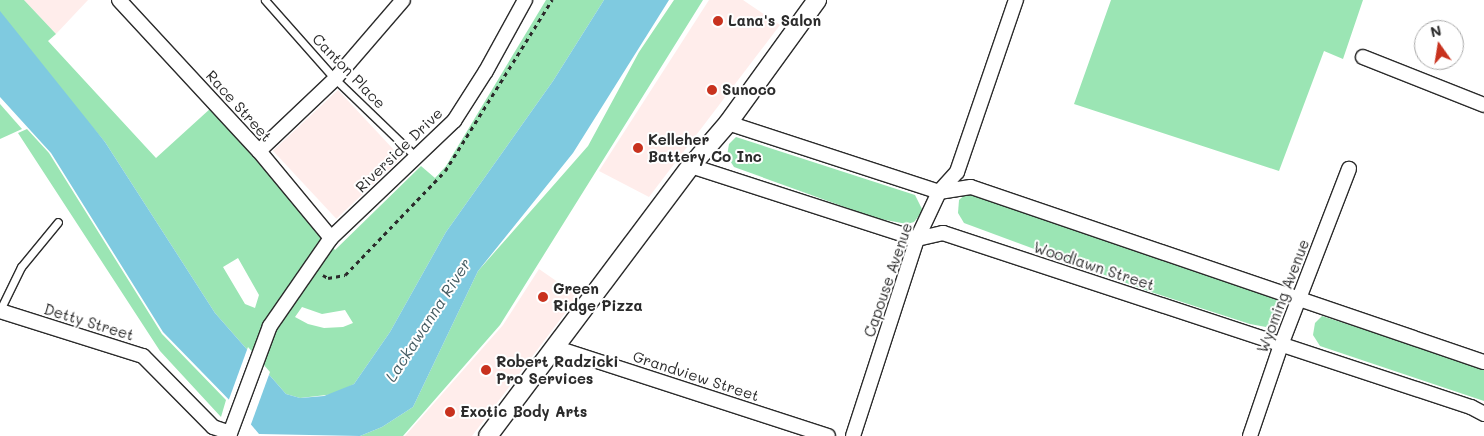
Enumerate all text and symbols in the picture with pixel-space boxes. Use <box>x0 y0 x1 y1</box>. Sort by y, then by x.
place label: Lana's Salon <box>728 12 821 30</box>
marker: Lana's Salon <box>712 15 724 27</box>
north arrow <box>1414 20 1464 70</box>
text: N <box>1428 20 1443 41</box>
street label: Canton Place <box>309 30 389 112</box>
street label: Race Street <box>202 67 276 145</box>
place label: Sunoco <box>722 81 776 99</box>
marker: Sunoco <box>706 84 718 96</box>
street label: Riverside Drive <box>352 104 446 196</box>
place label: Kelleher Battery Co Inc <box>648 130 762 165</box>
marker: Kelleher Battery Co Inc <box>632 142 644 154</box>
street label: Capouse Avenue <box>860 220 916 340</box>
street label: Wyoming Avenue <box>1253 237 1313 355</box>
street label: Woodlawn Street <box>1031 238 1157 294</box>
water label: Lackawanna River <box>381 255 475 385</box>
place label: Green Ridge Pizza <box>553 279 643 314</box>
marker: Green Ridge Pizza <box>537 291 549 303</box>
street label: Detty Street <box>42 300 136 344</box>
street label: Grandview Street <box>631 347 761 405</box>
place label: Robert Radzicki Pro Services <box>496 352 619 387</box>
marker: Robert Radzicki Pro Services <box>480 364 492 376</box>
place label: Exotic Body Arts <box>460 403 587 421</box>
marker: Exotic Body Arts <box>444 406 456 418</box>

